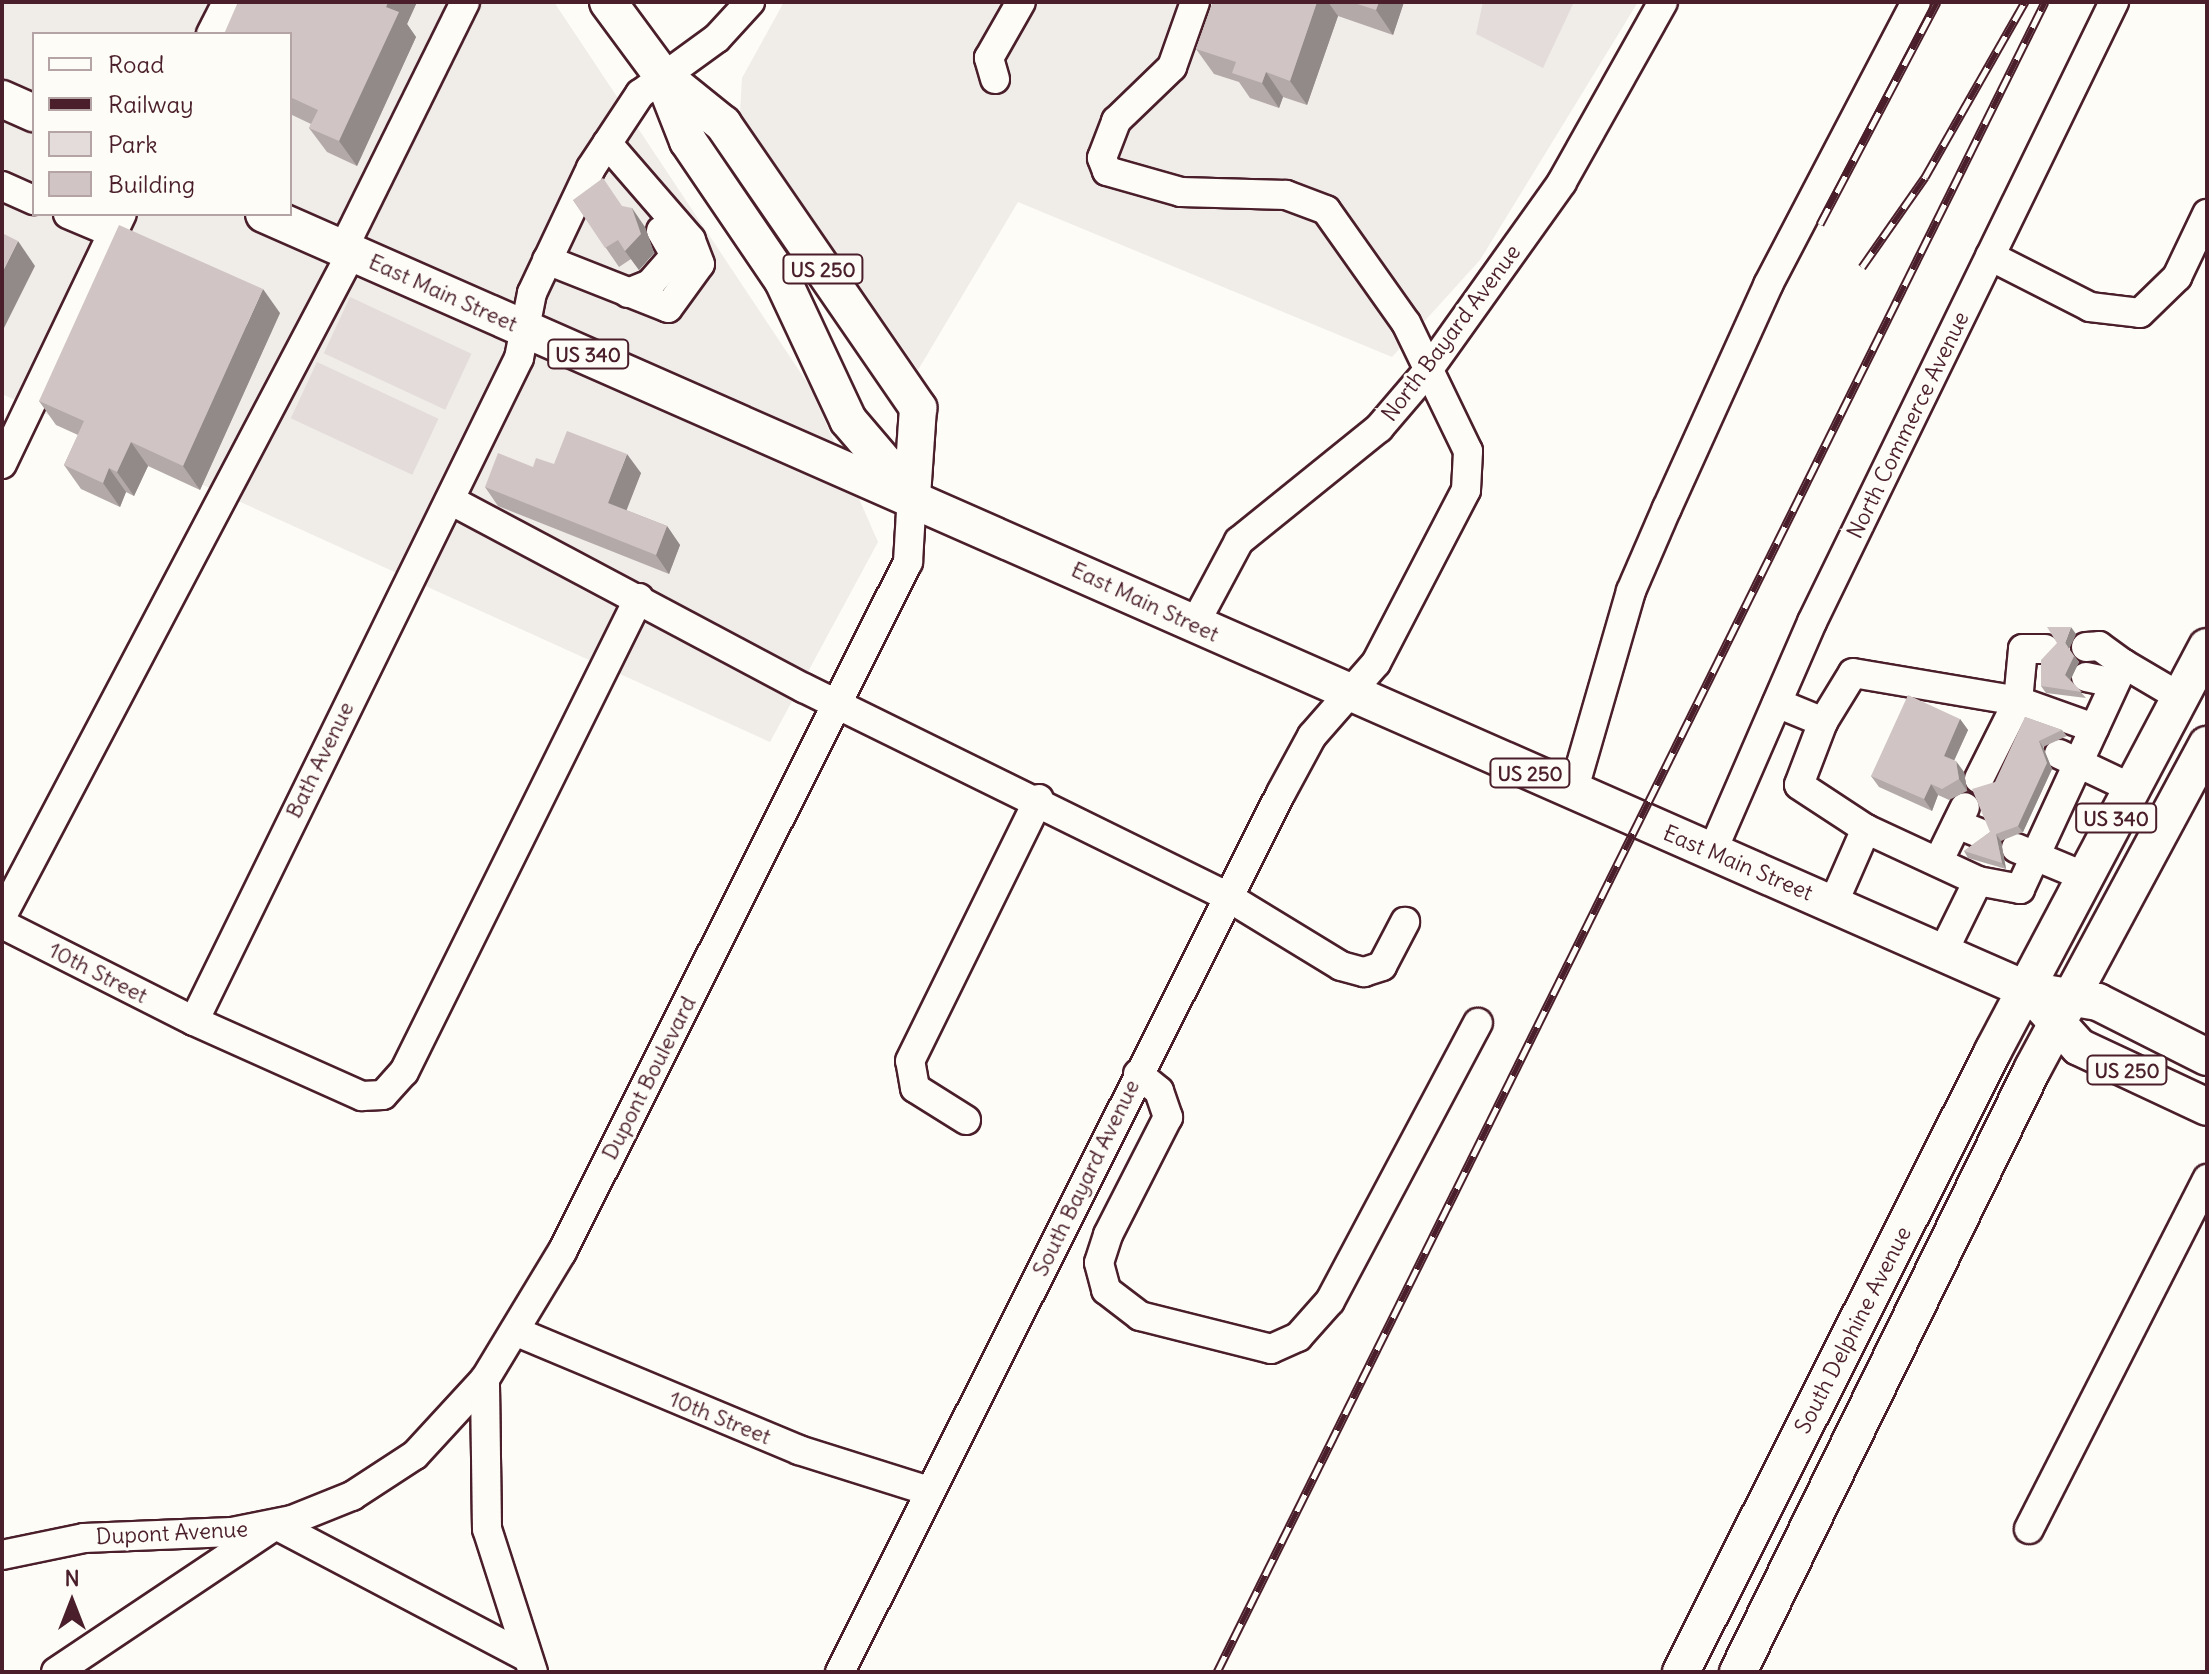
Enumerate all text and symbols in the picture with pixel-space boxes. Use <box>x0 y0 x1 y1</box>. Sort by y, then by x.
legend <box>32 32 292 216</box>
text: Road <box>108 49 164 79</box>
text: Railway <box>108 89 194 119</box>
text: Park <box>108 129 158 159</box>
text: Building <box>108 169 195 199</box>
street label: North Bayard Avenue <box>1376 239 1526 427</box>
street label: East Main Street <box>365 248 521 338</box>
road number: US 250 <box>781 253 865 285</box>
street label: North Commerce Avenue <box>1842 307 1974 543</box>
road number: US 340 <box>546 338 630 370</box>
street label: East Main Street <box>1067 556 1223 648</box>
street label: Bath Avenue <box>281 698 359 822</box>
road number: US 250 <box>1488 757 1572 789</box>
road number: US 340 <box>2074 802 2158 834</box>
street label: East Main Street <box>1659 820 1817 906</box>
street label: 10th Street <box>44 937 152 1009</box>
street label: Dupont Boulevard <box>596 992 702 1164</box>
road number: US 250 <box>2085 1054 2169 1086</box>
street label: South Bayard Avenue <box>1027 1075 1145 1281</box>
street label: South Delphine Avenue <box>1789 1222 1917 1438</box>
street label: 10th Street <box>665 1386 775 1450</box>
street label: Dupont Avenue <box>95 1516 249 1550</box>
north arrow <box>32 1562 112 1642</box>
text: N <box>64 1564 80 1592</box>

